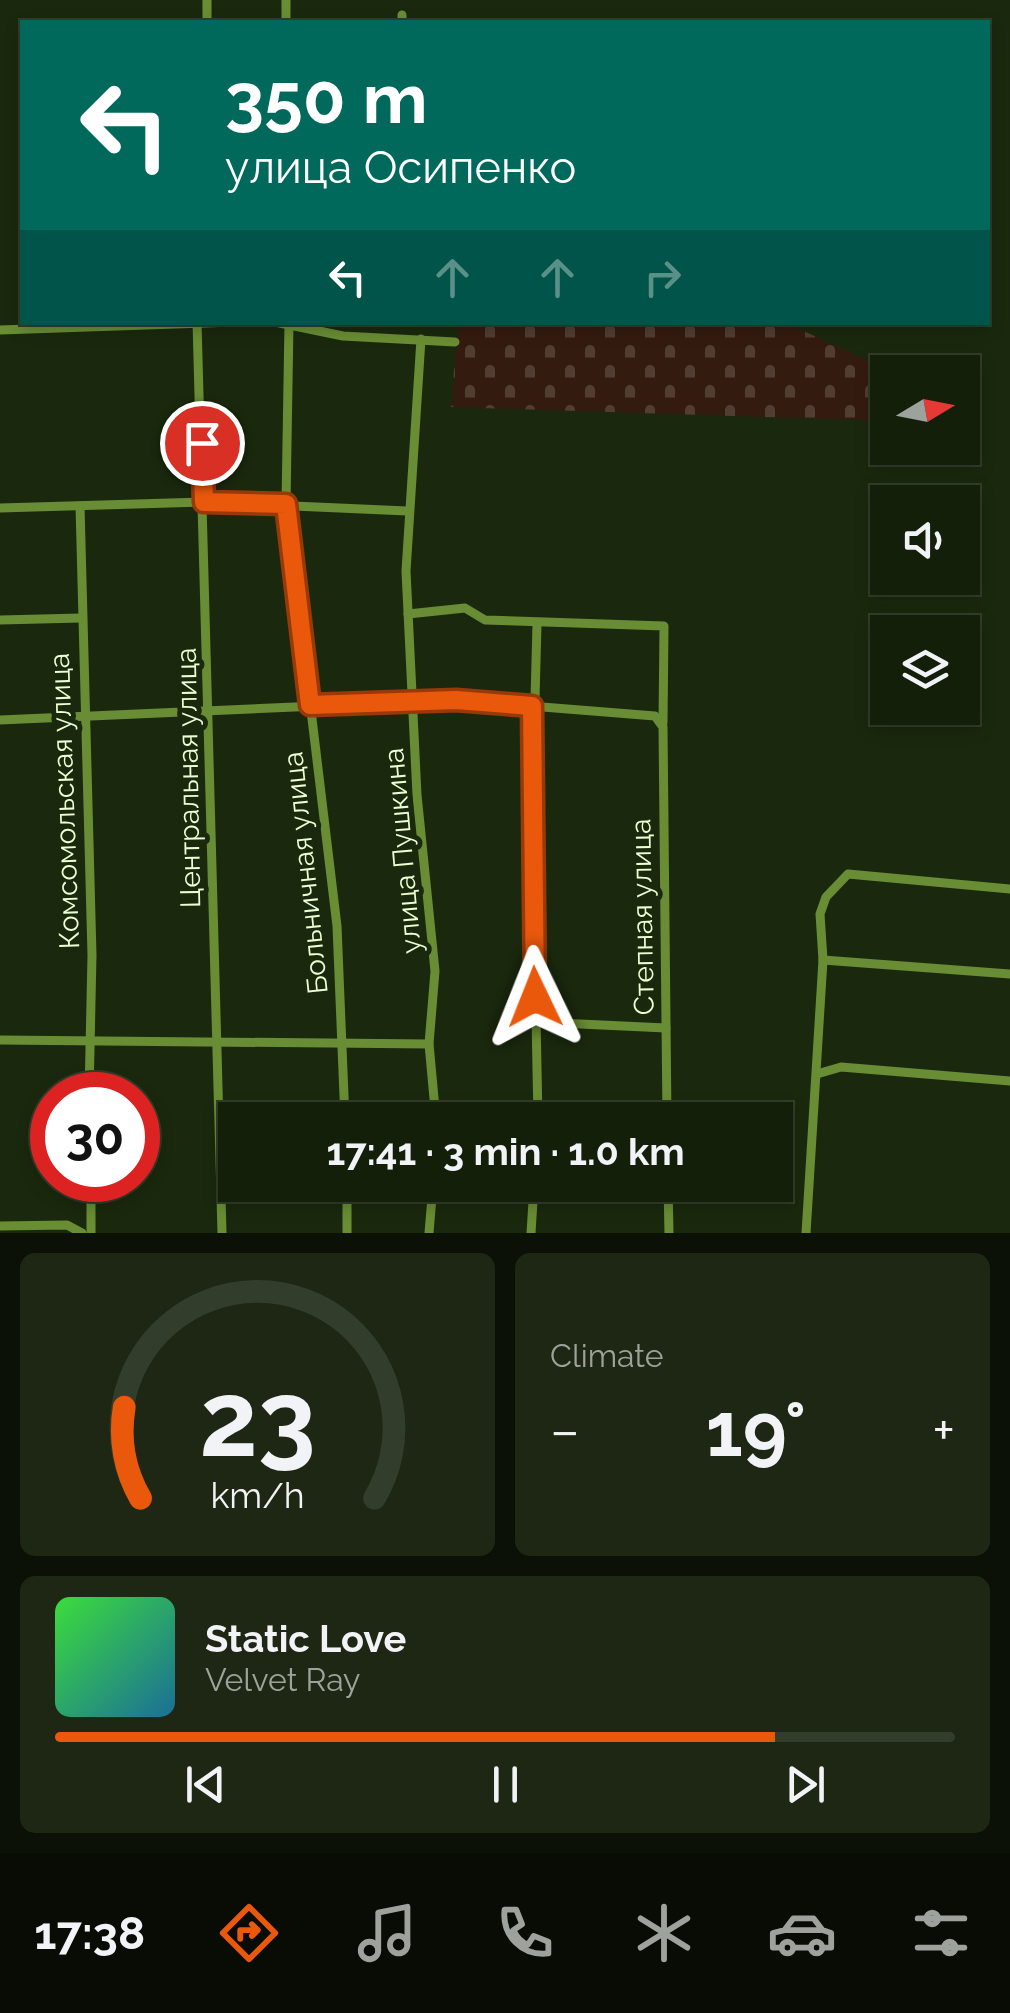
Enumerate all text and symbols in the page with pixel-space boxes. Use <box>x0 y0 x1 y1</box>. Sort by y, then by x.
text: 350 m <box>225 57 428 139</box>
icon: left <box>60 60 190 190</box>
text: улица Осипенко <box>225 141 576 194</box>
icon: left <box>320 250 375 305</box>
icon: ahead <box>425 250 480 305</box>
icon: ahead <box>530 250 585 305</box>
icon: right <box>635 250 690 305</box>
north arrow <box>870 355 980 465</box>
map controls <box>870 355 980 725</box>
pin <box>160 401 245 486</box>
icon: arrive <box>175 416 230 471</box>
button: sound <box>870 485 980 595</box>
button: layers <box>870 615 980 725</box>
street label: Центральная улица <box>170 647 207 908</box>
street label: Комсомольская улица <box>43 652 86 950</box>
street label: улица Пушкина <box>377 747 428 955</box>
street label: Больничная улица <box>276 750 335 996</box>
street label: Степная улица <box>624 818 661 1016</box>
position arrow <box>483 945 587 1049</box>
speed limit sign: 30 <box>30 1072 160 1202</box>
text: 17:41 · 3 min · 1.0 km <box>326 1129 685 1174</box>
text: Climate <box>550 1337 664 1374</box>
text: 23 <box>199 1358 316 1480</box>
text: 19° <box>706 1385 806 1474</box>
text: − <box>550 1398 580 1463</box>
text: + <box>932 1398 955 1463</box>
text: km/h <box>210 1474 305 1516</box>
text: Static Love <box>205 1616 406 1661</box>
text: Velvet Ray <box>205 1661 360 1698</box>
icon: previous <box>178 1757 233 1812</box>
icon: pause <box>478 1757 533 1812</box>
icon: next <box>778 1757 833 1812</box>
icon: directions <box>214 1898 284 1968</box>
icon: music <box>352 1898 422 1968</box>
icon: phone <box>490 1898 560 1968</box>
icon: climate <box>629 1898 699 1968</box>
icon: car <box>767 1898 837 1968</box>
icon: filters <box>906 1898 976 1968</box>
text: 17:38 <box>34 1907 145 1960</box>

